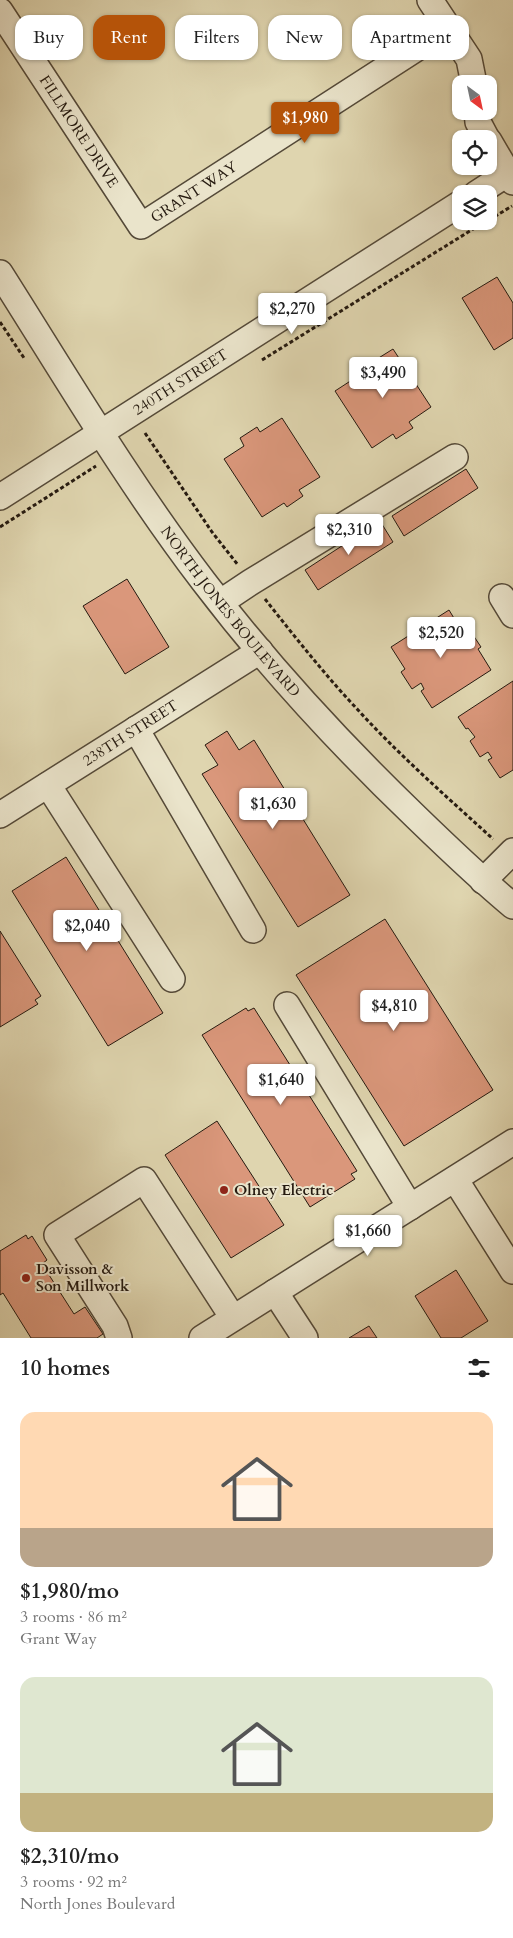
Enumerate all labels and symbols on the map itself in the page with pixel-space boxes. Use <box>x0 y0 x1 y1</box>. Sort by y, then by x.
street label: FILLMORE DRIVE <box>35 71 123 192</box>
north arrow <box>452 75 498 120</box>
pin: $1,980 <box>264 102 346 144</box>
street label: GRANT WAY <box>147 156 242 227</box>
pin: $2,270 <box>251 292 333 335</box>
street label: 240TH STREET <box>129 344 232 420</box>
pin: $3,490 <box>342 356 424 399</box>
pin: $2,310 <box>308 514 390 556</box>
street label: NORTH JONES BOULEVARD <box>156 522 305 701</box>
pin: $2,520 <box>400 616 482 659</box>
street label: 238TH STREET <box>79 695 182 770</box>
pin: $1,630 <box>232 788 314 830</box>
pin: $2,040 <box>46 910 128 952</box>
pin: $4,810 <box>353 990 435 1032</box>
pin: $1,640 <box>240 1064 322 1106</box>
place label: Olney Electric <box>234 1180 333 1200</box>
marker: Olney Electric <box>218 1184 230 1196</box>
pin: $1,660 <box>327 1214 409 1257</box>
place label: Davisson & Son Millwork <box>36 1259 130 1296</box>
marker: Davisson & Son Millwork <box>20 1272 32 1284</box>

